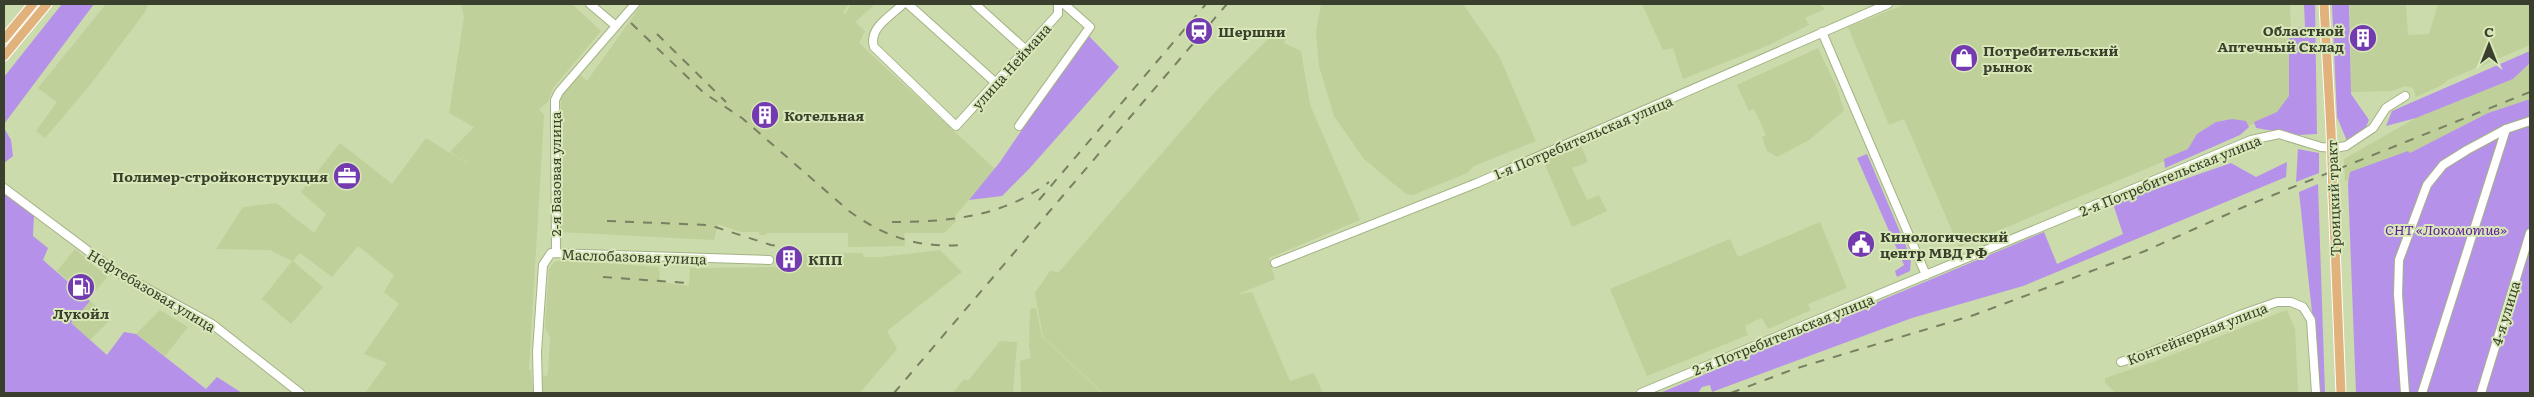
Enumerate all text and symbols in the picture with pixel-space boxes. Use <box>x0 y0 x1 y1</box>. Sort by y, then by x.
station icon: Шершни <box>1184 16 1214 46</box>
street label: улица Неймана <box>967 18 1055 113</box>
place label: Областной Аптечный Склад <box>2218 20 2344 56</box>
north arrow <box>2464 20 2514 70</box>
place label: Шершни <box>1218 21 1286 41</box>
text: С <box>2484 21 2494 41</box>
building icon: Областной Аптечный Склад <box>2348 23 2378 53</box>
place label: Потребительский рынок <box>1983 40 2119 76</box>
shop icon: Потребительский рынок <box>1949 43 1979 73</box>
street label: 1-я Потребительская улица <box>1491 90 1676 184</box>
building icon: Котельная <box>750 100 780 130</box>
place label: Котельная <box>784 105 864 125</box>
street label: 2-я Базовая улица <box>545 111 565 236</box>
street label: 2-я Потребительская улица <box>2076 129 2264 221</box>
street label: Троицкий тракт <box>2321 139 2345 257</box>
office icon: Полимер-стройконструкция <box>332 161 362 191</box>
place label: Полимер-стройконструкция <box>112 166 328 186</box>
park label: СНТ «Локомотив» <box>2385 219 2507 239</box>
place label: Кинологический центр МВД РФ <box>1880 226 2008 262</box>
public building icon: Кинологический центр МВД РФ <box>1846 229 1876 259</box>
street label: Маслобазовая улица <box>561 243 708 269</box>
street label: Нефтебазовая улица <box>84 244 220 337</box>
building icon: КПП <box>774 244 804 274</box>
place label: КПП <box>808 249 843 269</box>
fuel station icon: Лукойл <box>66 272 96 302</box>
street label: 4-я улица <box>2486 278 2524 348</box>
street label: 2-я Потребительская улица <box>1689 288 1877 380</box>
street label: Контейнерная улица <box>2124 297 2271 369</box>
place label: Лукойл <box>53 303 109 323</box>

